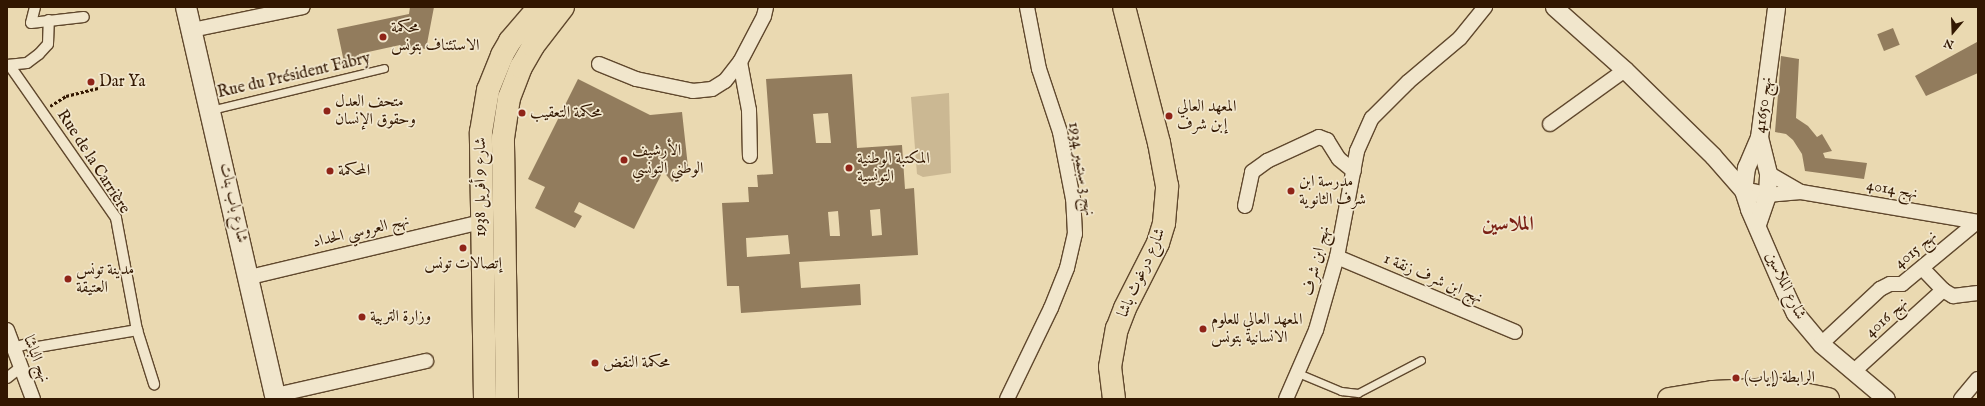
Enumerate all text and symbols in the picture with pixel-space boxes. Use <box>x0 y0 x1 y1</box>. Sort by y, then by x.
north arrow <box>1933 12 1973 52</box>
place label: محكمة الاستئناف بتونس <box>391 18 479 56</box>
marker: محكمة الاستئناف بتونس <box>378 32 388 42</box>
text: N <box>1942 35 1956 52</box>
street label: Rue du Président Fabry <box>216 49 372 103</box>
place label: Dar Ya <box>99 72 145 92</box>
street label: نهج 41650 <box>1751 76 1777 134</box>
marker: Dar Ya <box>86 77 96 87</box>
place label: متحف العدل وحقوق الإنسان <box>335 92 416 130</box>
place label: المعهد العالي إبن شرف <box>1177 97 1237 135</box>
place label: محكمة التعقيب <box>530 103 602 123</box>
street label: Rue de la Carrière <box>52 106 134 218</box>
marker: متحف العدل وحقوق الإنسان <box>322 106 332 116</box>
marker: محكمة التعقيب <box>517 108 527 118</box>
marker: المعهد العالي إبن شرف <box>1164 111 1174 121</box>
street label: نهج 3 سبتمبر 1934 <box>1063 121 1099 217</box>
street label: شارع 9 أفريل 1938 <box>471 137 491 237</box>
place label: الأرشيف الوطني التونسي <box>632 141 704 179</box>
place label: المكتبة الوطنية التونسية <box>857 149 930 187</box>
marker: الأرشيف الوطني التونسي <box>619 155 629 165</box>
street label: شارع باب بنات <box>214 161 252 245</box>
place label: المحكمة <box>338 161 370 181</box>
marker: المكتبة الوطنية التونسية <box>844 163 854 173</box>
marker: المحكمة <box>325 166 335 176</box>
place label: مدرسة ابن شرف الثانوية <box>1299 172 1366 210</box>
street label: نهج 4014 <box>1865 176 1919 204</box>
marker: مدرسة ابن شرف الثانوية <box>1286 186 1296 196</box>
street label: نهج العروسي الحداد <box>311 212 411 252</box>
district label: الملاسين <box>1482 212 1534 236</box>
street label: نهج ابن شرف <box>1299 224 1335 298</box>
street label: شارع درغوث باشا <box>1114 225 1170 321</box>
street label: نهج 4015 <box>1891 227 1941 273</box>
marker: إتصالات تونس <box>458 243 468 253</box>
street label: شارع الملاسين <box>1760 249 1810 323</box>
street label: نهج ابن شرف زنقة 1 <box>1381 250 1485 308</box>
place label: إتصالات تونس <box>424 254 502 274</box>
place label: مدينة تونس العتيقة <box>76 260 134 298</box>
marker: مدينة تونس العتيقة <box>63 274 73 284</box>
street label: نهج 4016 <box>1862 294 1912 342</box>
place label: وزارة التربية <box>370 307 431 327</box>
place label: المعهد العالي للعلوم الانسانية بتونس <box>1211 310 1302 348</box>
marker: وزارة التربية <box>357 312 367 322</box>
marker: المعهد العالي للعلوم الانسانية بتونس <box>1198 324 1208 334</box>
street label: نهج الباشا <box>18 333 54 385</box>
place label: محكمة النقض <box>603 353 670 373</box>
marker: محكمة النقض <box>590 358 600 368</box>
place label: الرابطة (إياب) <box>1744 368 1815 388</box>
marker: الرابطة (إياب) <box>1731 373 1741 383</box>

